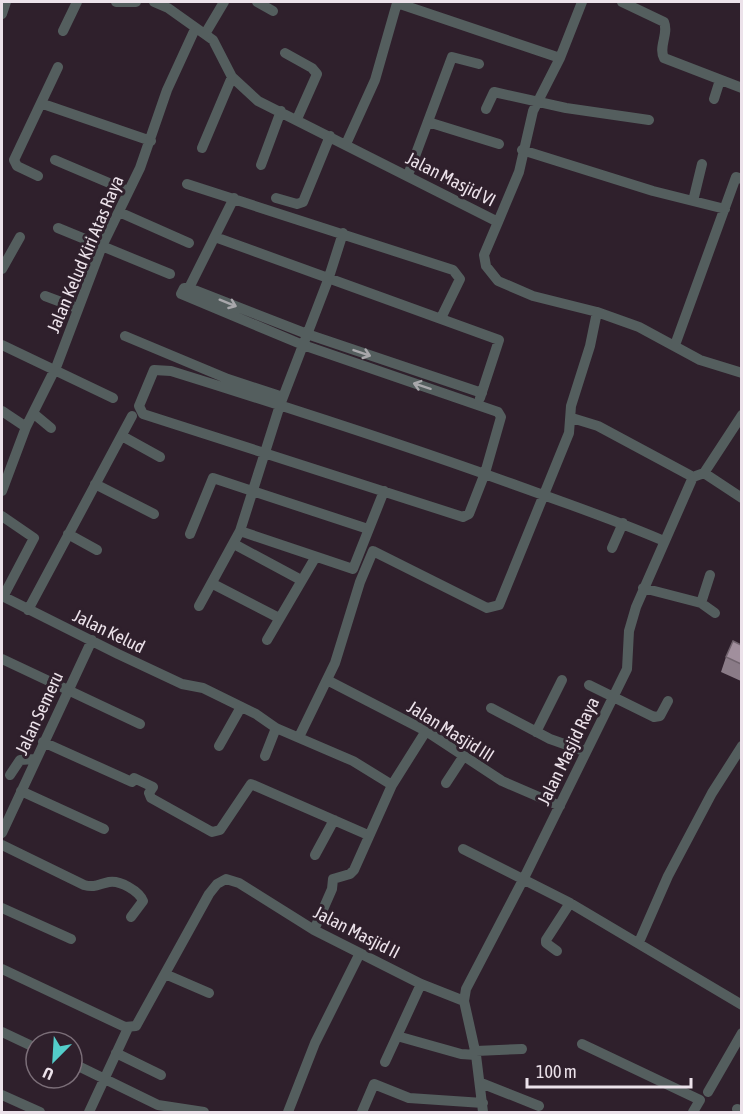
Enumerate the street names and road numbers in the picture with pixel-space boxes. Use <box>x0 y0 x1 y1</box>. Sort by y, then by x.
street label: Jalan Masjid VI <box>403 147 499 211</box>
street label: Jalan Kelud Kiri Atas Raya <box>42 172 128 336</box>
street label: Jalan Kelud <box>70 605 148 657</box>
street label: Jalan Semeru <box>11 668 67 758</box>
street label: Jalan Masjid Raya <box>533 694 603 808</box>
street label: Jalan Masjid III <box>404 696 498 766</box>
street label: Jalan Masjid II <box>310 901 404 963</box>

